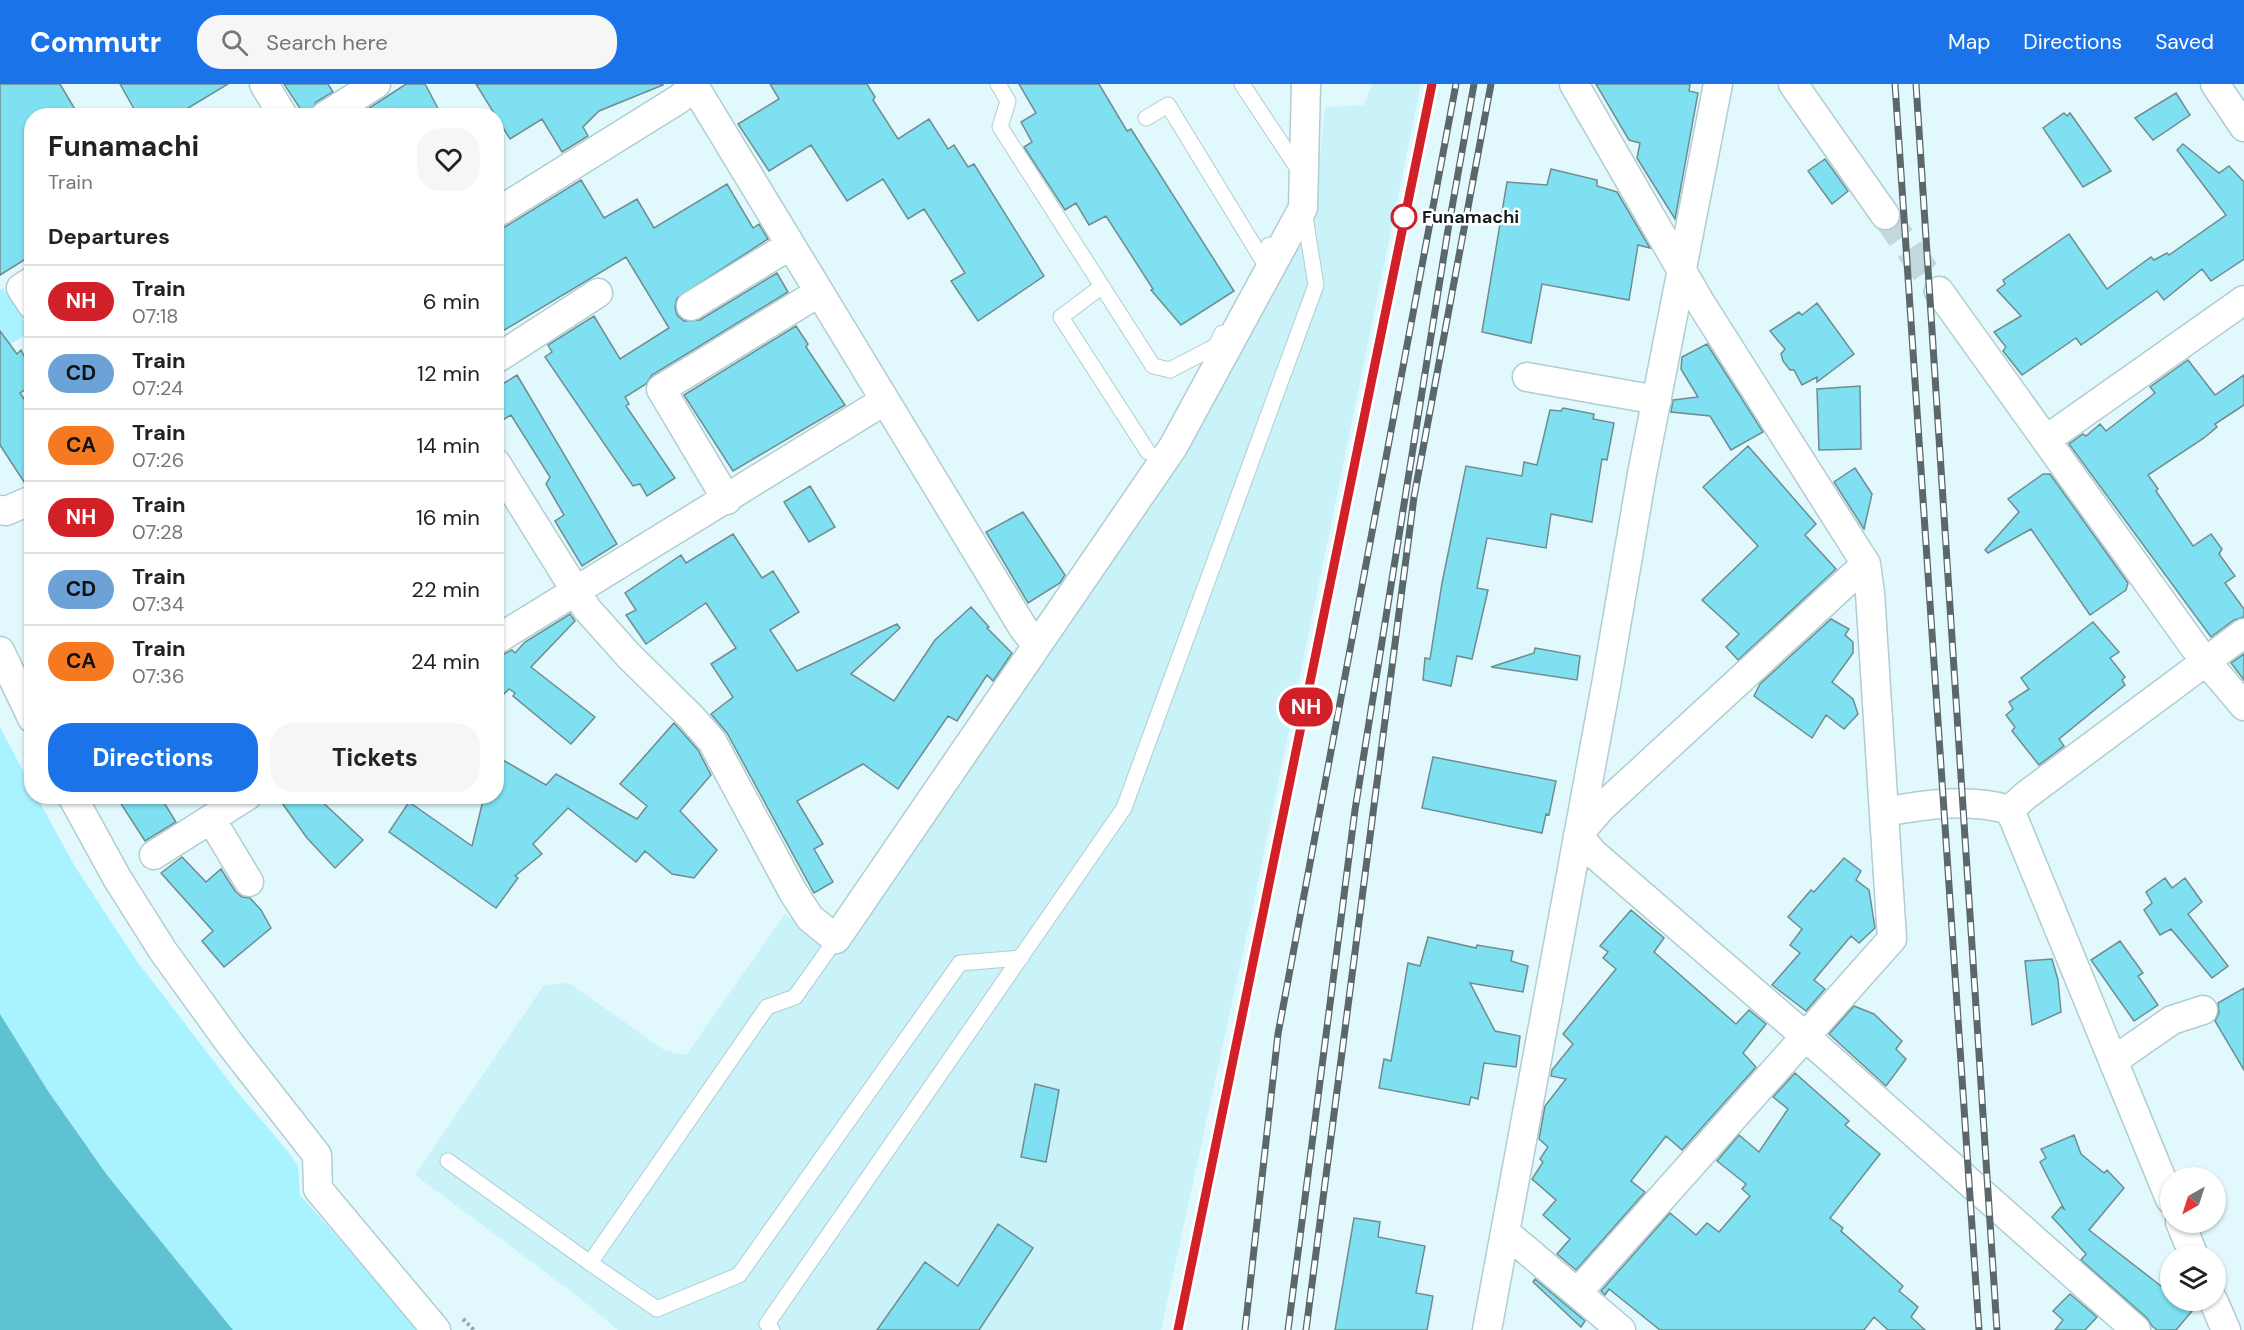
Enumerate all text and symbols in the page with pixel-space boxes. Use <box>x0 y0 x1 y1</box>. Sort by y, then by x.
search box <box>197 15 617 69</box>
text: Commutr <box>30 24 161 61</box>
icon: search <box>218 26 251 59</box>
text: Search here <box>266 28 388 57</box>
text: Map <box>1948 28 1990 56</box>
text: Directions <box>2023 28 2122 56</box>
text: Saved <box>2155 28 2214 56</box>
text: Funamachi <box>48 128 199 165</box>
button: heart <box>417 128 480 191</box>
text: Train <box>48 169 93 195</box>
marker: Funamachi <box>1391 204 1417 230</box>
place label: Funamachi <box>1422 205 1519 229</box>
text: Departures <box>48 222 170 251</box>
text: Train <box>132 274 186 303</box>
text: NH <box>66 287 96 315</box>
text: 6 min <box>423 287 480 316</box>
text: 07:18 <box>132 303 179 329</box>
text: Train <box>132 346 186 375</box>
text: CD <box>66 359 96 387</box>
text: 12 min <box>417 359 480 388</box>
text: 07:24 <box>132 375 183 401</box>
text: Train <box>132 418 186 447</box>
text: CA <box>66 431 96 459</box>
text: 14 min <box>416 431 480 460</box>
text: 07:26 <box>132 447 184 473</box>
text: Train <box>132 490 186 519</box>
text: NH <box>66 503 96 531</box>
text: 16 min <box>416 503 480 532</box>
text: 07:28 <box>132 519 183 545</box>
text: Train <box>132 562 186 591</box>
text: CD <box>66 575 96 603</box>
text: 22 min <box>411 575 480 604</box>
text: 07:34 <box>132 591 184 617</box>
text: Train <box>132 634 186 663</box>
text: CA <box>66 647 96 675</box>
text: 24 min <box>411 647 480 676</box>
text: 07:36 <box>132 663 185 689</box>
line badge: NH <box>1279 688 1333 726</box>
text: NH <box>1291 693 1321 721</box>
button: Directions <box>48 723 258 792</box>
button: Tickets <box>270 723 480 792</box>
north arrow <box>2160 1167 2226 1233</box>
map controls <box>2160 1167 2226 1311</box>
button: layers <box>2160 1245 2226 1311</box>

